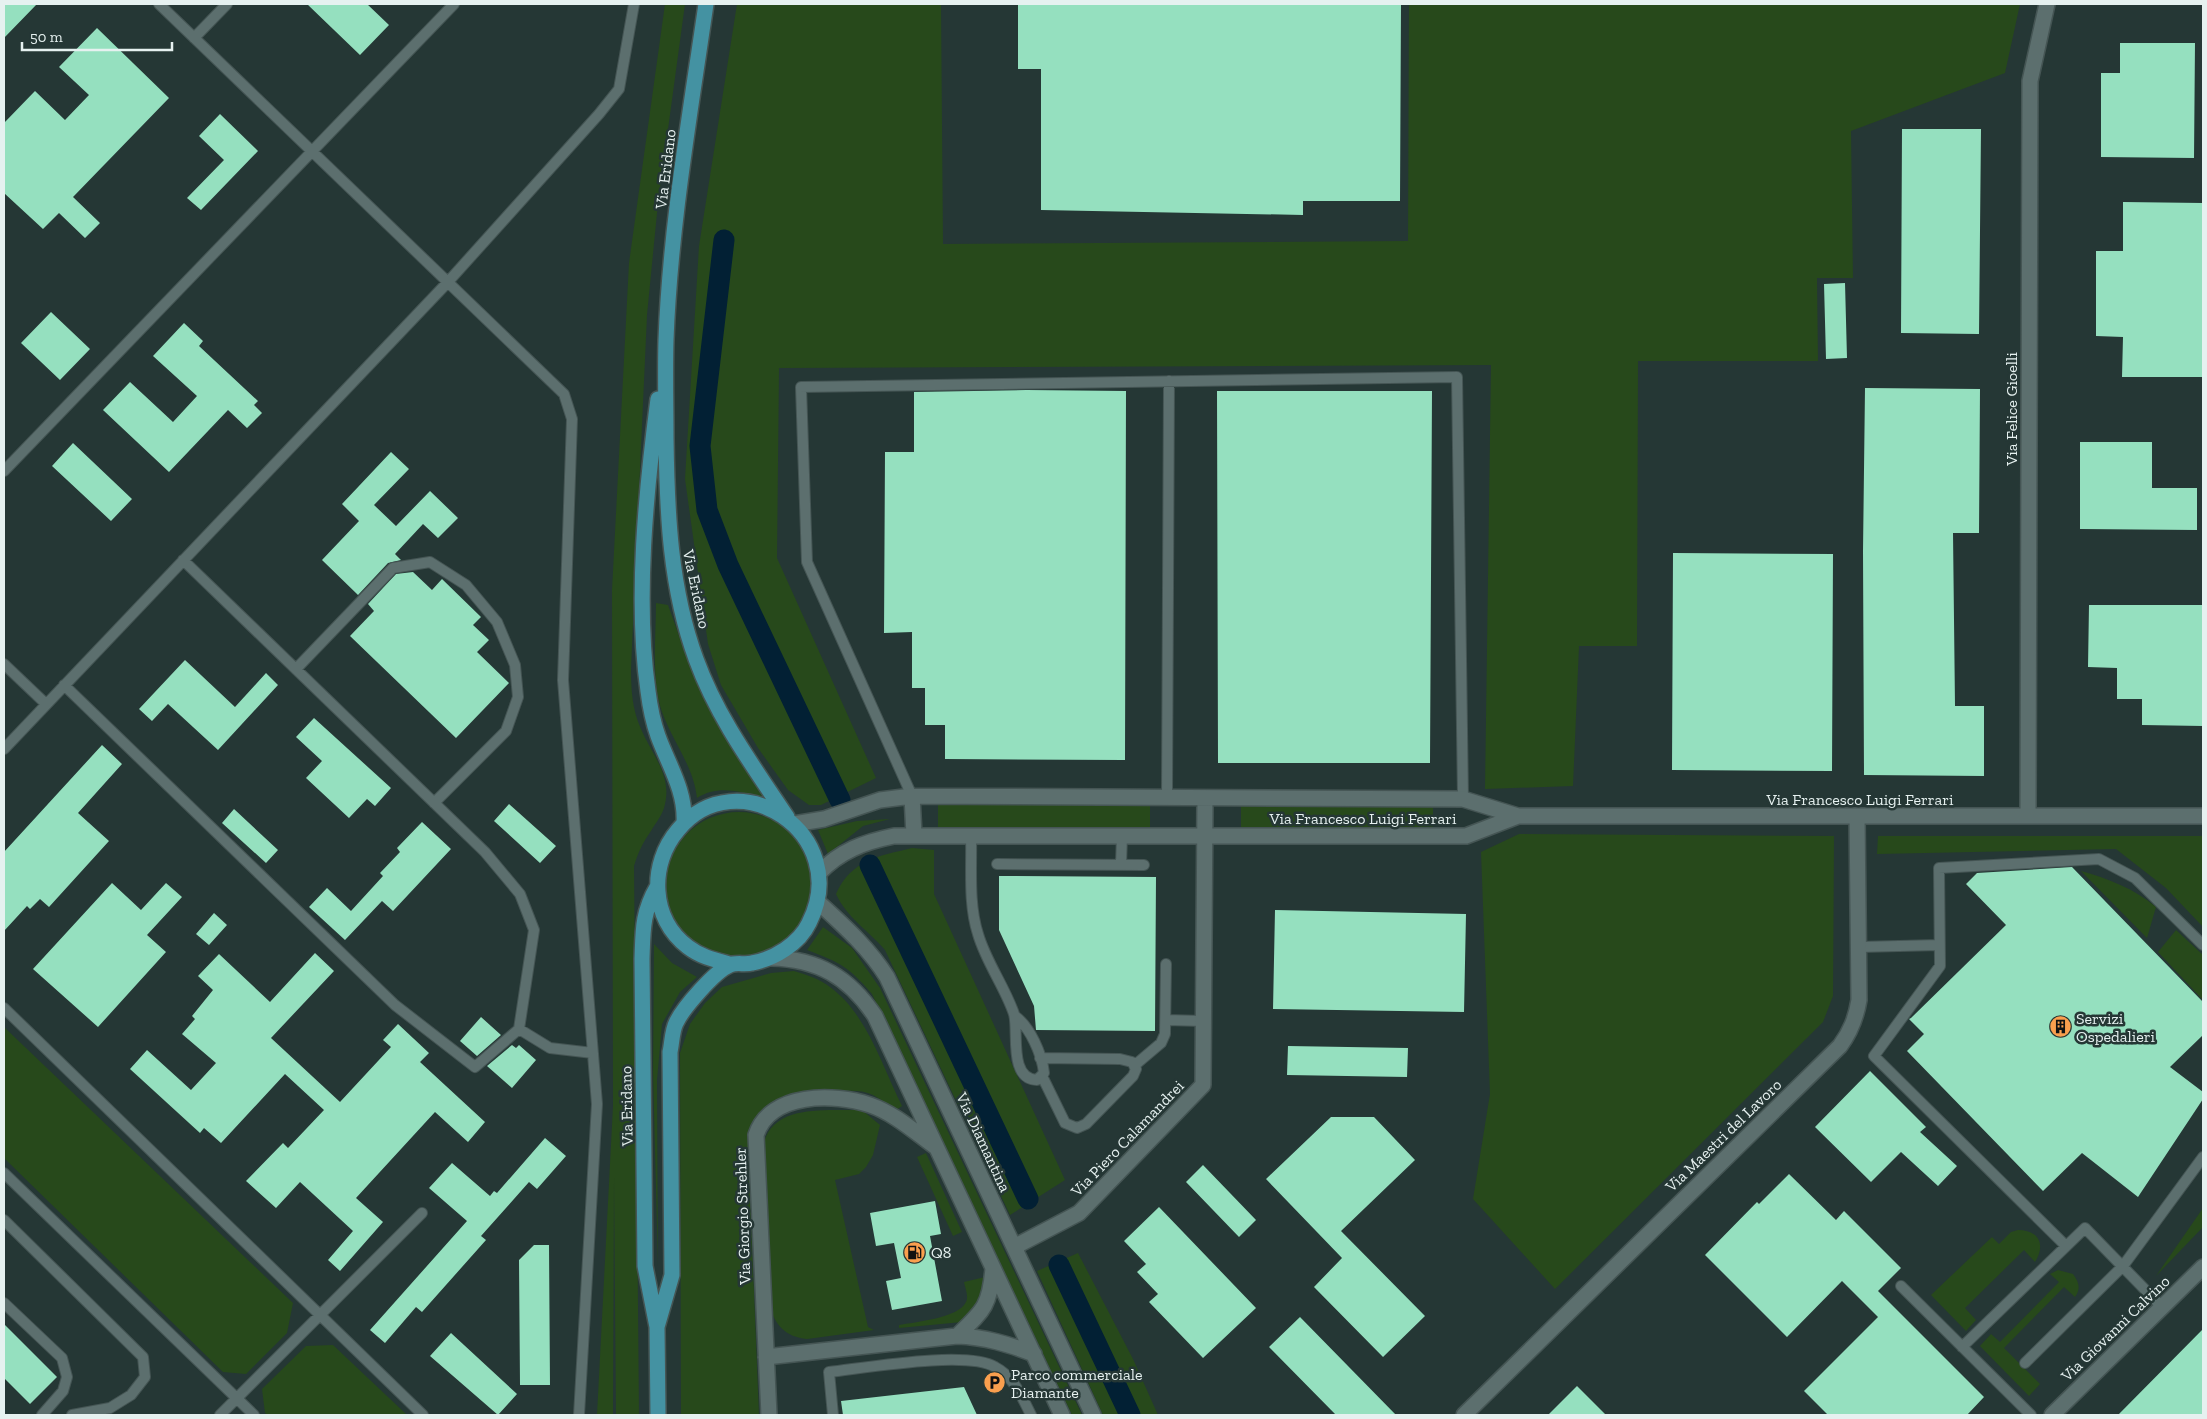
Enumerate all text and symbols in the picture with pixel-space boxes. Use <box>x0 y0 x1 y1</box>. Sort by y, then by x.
scale bar <box>22 20 172 52</box>
text: 50 m <box>30 28 63 46</box>
street label: Via Eridano <box>651 128 680 211</box>
street label: Via Felice Gioelli <box>2002 352 2021 467</box>
street label: Via Eridano <box>679 547 714 630</box>
street label: Via Francesco Luigi Ferrari <box>1765 790 1954 809</box>
street label: Via Francesco Luigi Ferrari <box>1268 809 1457 828</box>
place label: Servizi Ospedalieri <box>2076 1009 2155 1046</box>
building icon: Servizi Ospedalieri <box>2048 1015 2072 1039</box>
street label: Via Eridano <box>616 1066 637 1147</box>
street label: Via Maestri del Lavoro <box>1661 1075 1785 1196</box>
street label: Via Piero Calamandrei <box>1066 1076 1188 1201</box>
street label: Via Diamantina <box>952 1089 1015 1195</box>
street label: Via Giorgio Strehler <box>731 1147 754 1286</box>
fuel station icon: Q8 <box>903 1240 927 1264</box>
place label: Q8 <box>931 1243 951 1262</box>
street label: Via Giovanni Calvino <box>2056 1272 2174 1386</box>
place label: Parco commerciale Diamante <box>1011 1365 1143 1402</box>
parking icon: Parco commerciale Diamante <box>983 1371 1007 1395</box>

